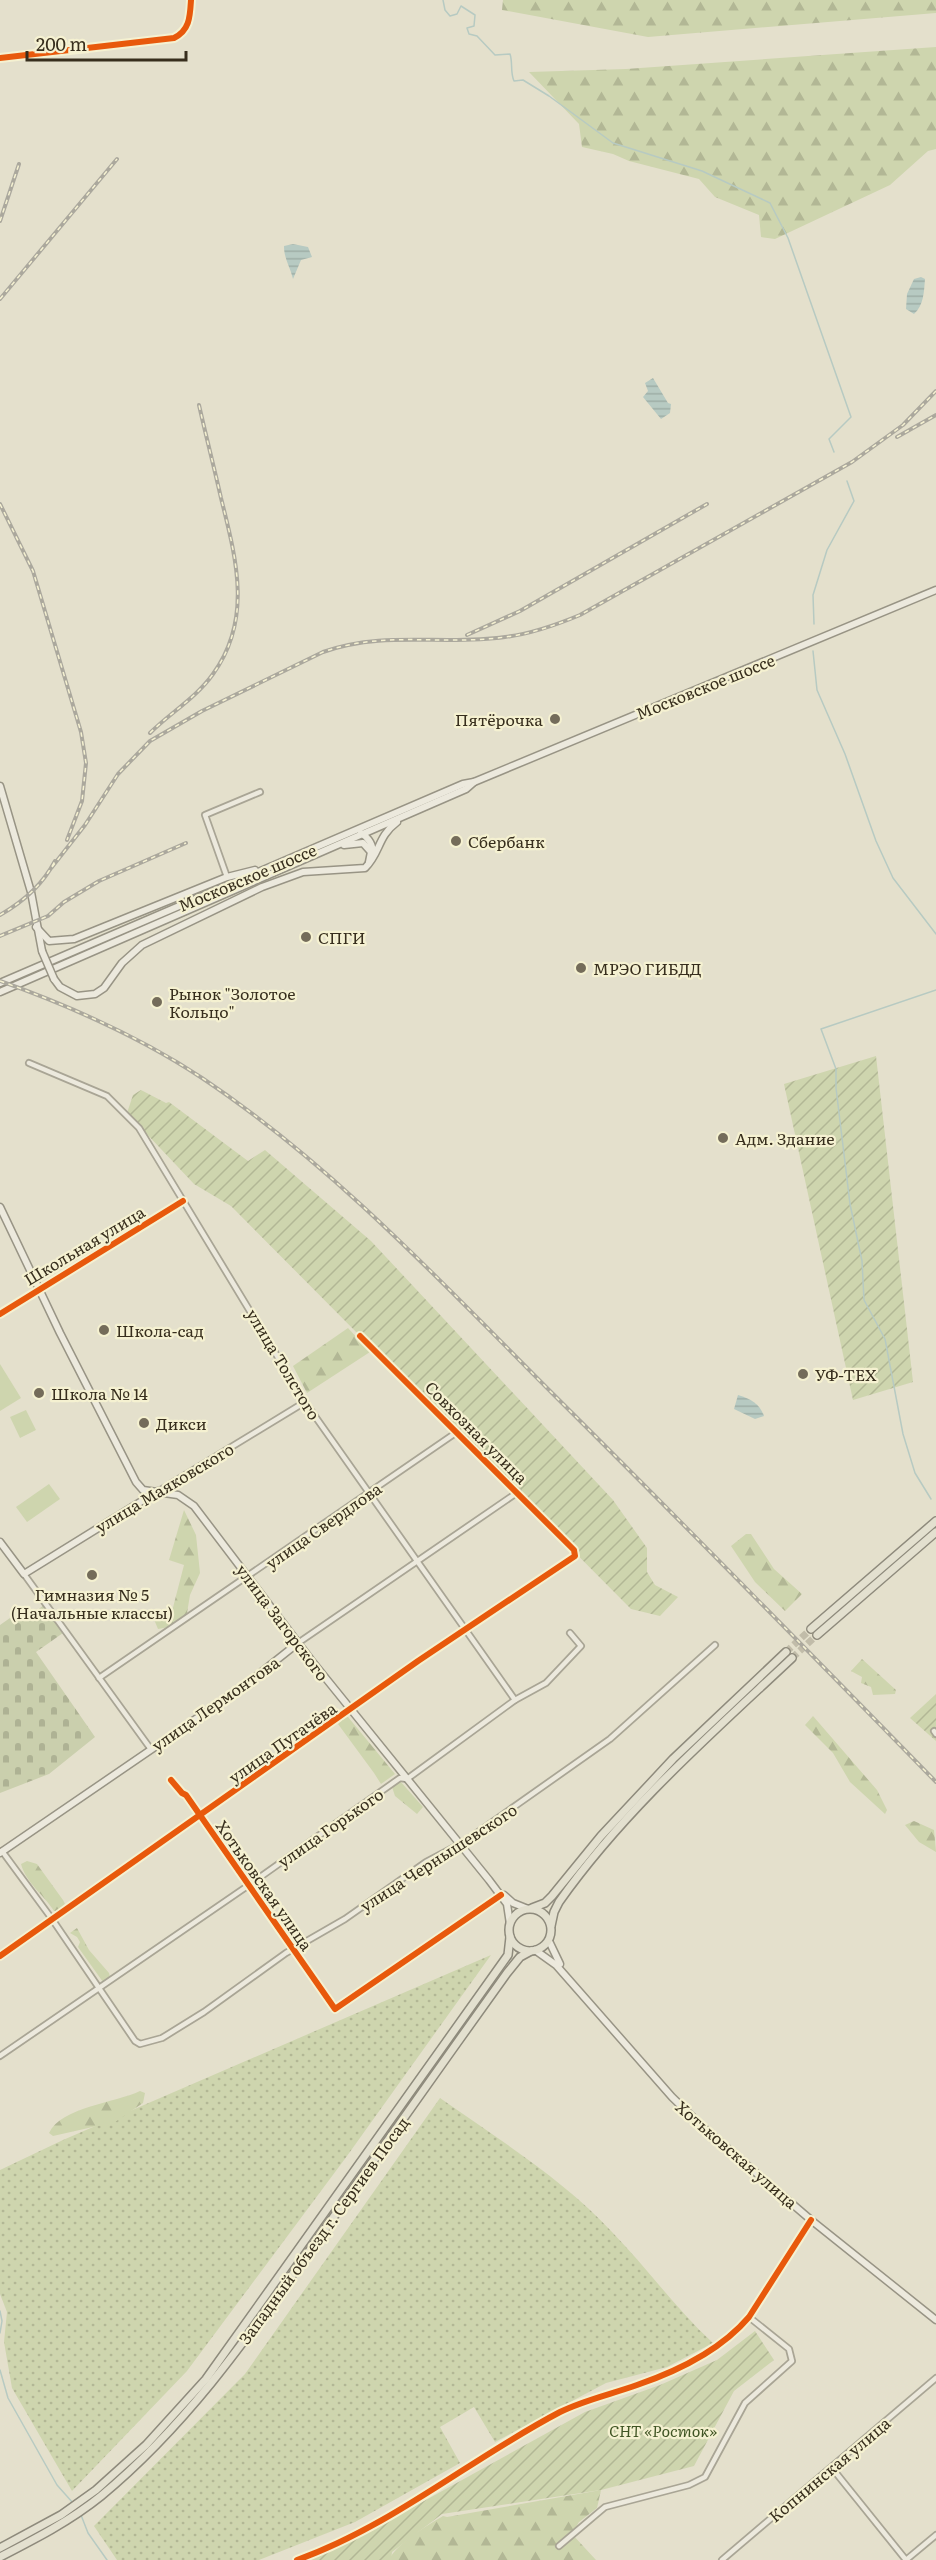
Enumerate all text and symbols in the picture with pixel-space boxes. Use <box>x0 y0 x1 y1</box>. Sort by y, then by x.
scale bar <box>27 24 186 62</box>
text: 200 m <box>36 30 87 57</box>
street label: Московское шоссе <box>632 647 778 725</box>
place label: Пятёрочка <box>455 707 543 731</box>
marker: Пятёрочка <box>548 712 562 726</box>
place label: Сбербанк <box>468 829 545 853</box>
marker: Сбербанк <box>449 834 463 848</box>
street label: Московское шоссе <box>174 837 320 917</box>
place label: СПГИ <box>318 925 366 949</box>
marker: СПГИ <box>299 930 313 944</box>
place label: МРЭО ГИБДД <box>593 956 702 980</box>
marker: МРЭО ГИБДД <box>574 961 588 975</box>
place label: Рынок "Золотое Кольцо" <box>169 981 296 1023</box>
marker: Рынок "Золотое Кольцо" <box>150 995 164 1009</box>
place label: Адм. Здание <box>735 1126 835 1150</box>
marker: Адм. Здание <box>716 1131 730 1145</box>
street label: Школьная улица <box>19 1199 149 1291</box>
street label: улица Толстого <box>241 1304 327 1424</box>
place label: Школа-сад <box>116 1318 204 1342</box>
marker: Школа-сад <box>97 1323 111 1337</box>
place label: УФ-ТЕХ <box>815 1362 877 1386</box>
marker: УФ-ТЕХ <box>796 1367 810 1381</box>
street label: Совхозная улица <box>420 1375 534 1489</box>
place label: Школа № 14 <box>51 1381 148 1405</box>
marker: Школа № 14 <box>32 1386 46 1400</box>
place label: Дикси <box>156 1411 207 1435</box>
marker: Дикси <box>137 1416 151 1430</box>
street label: улица Маяковского <box>90 1436 238 1538</box>
street label: улица Свердлова <box>260 1476 386 1574</box>
street label: улица Загорского <box>231 1558 335 1686</box>
marker: Гимназия № 5 (Начальные классы) <box>85 1568 99 1582</box>
place label: Гимназия № 5 (Начальные классы) <box>11 1582 173 1624</box>
street label: улица Лермонтова <box>146 1650 284 1756</box>
street label: улица Пугачёва <box>223 1696 341 1788</box>
street label: улица Горького <box>272 1781 388 1873</box>
street label: улица Чернышевского <box>355 1797 521 1917</box>
street label: Хотьковская улица <box>211 1815 319 1955</box>
street label: Хотьковская улица <box>671 2094 803 2214</box>
street label: Западный объезд г. Сергиев Посад <box>232 2111 414 2349</box>
street label: Копнинская улица <box>763 2411 895 2527</box>
park label: СНТ «Росток» <box>609 2418 717 2442</box>

